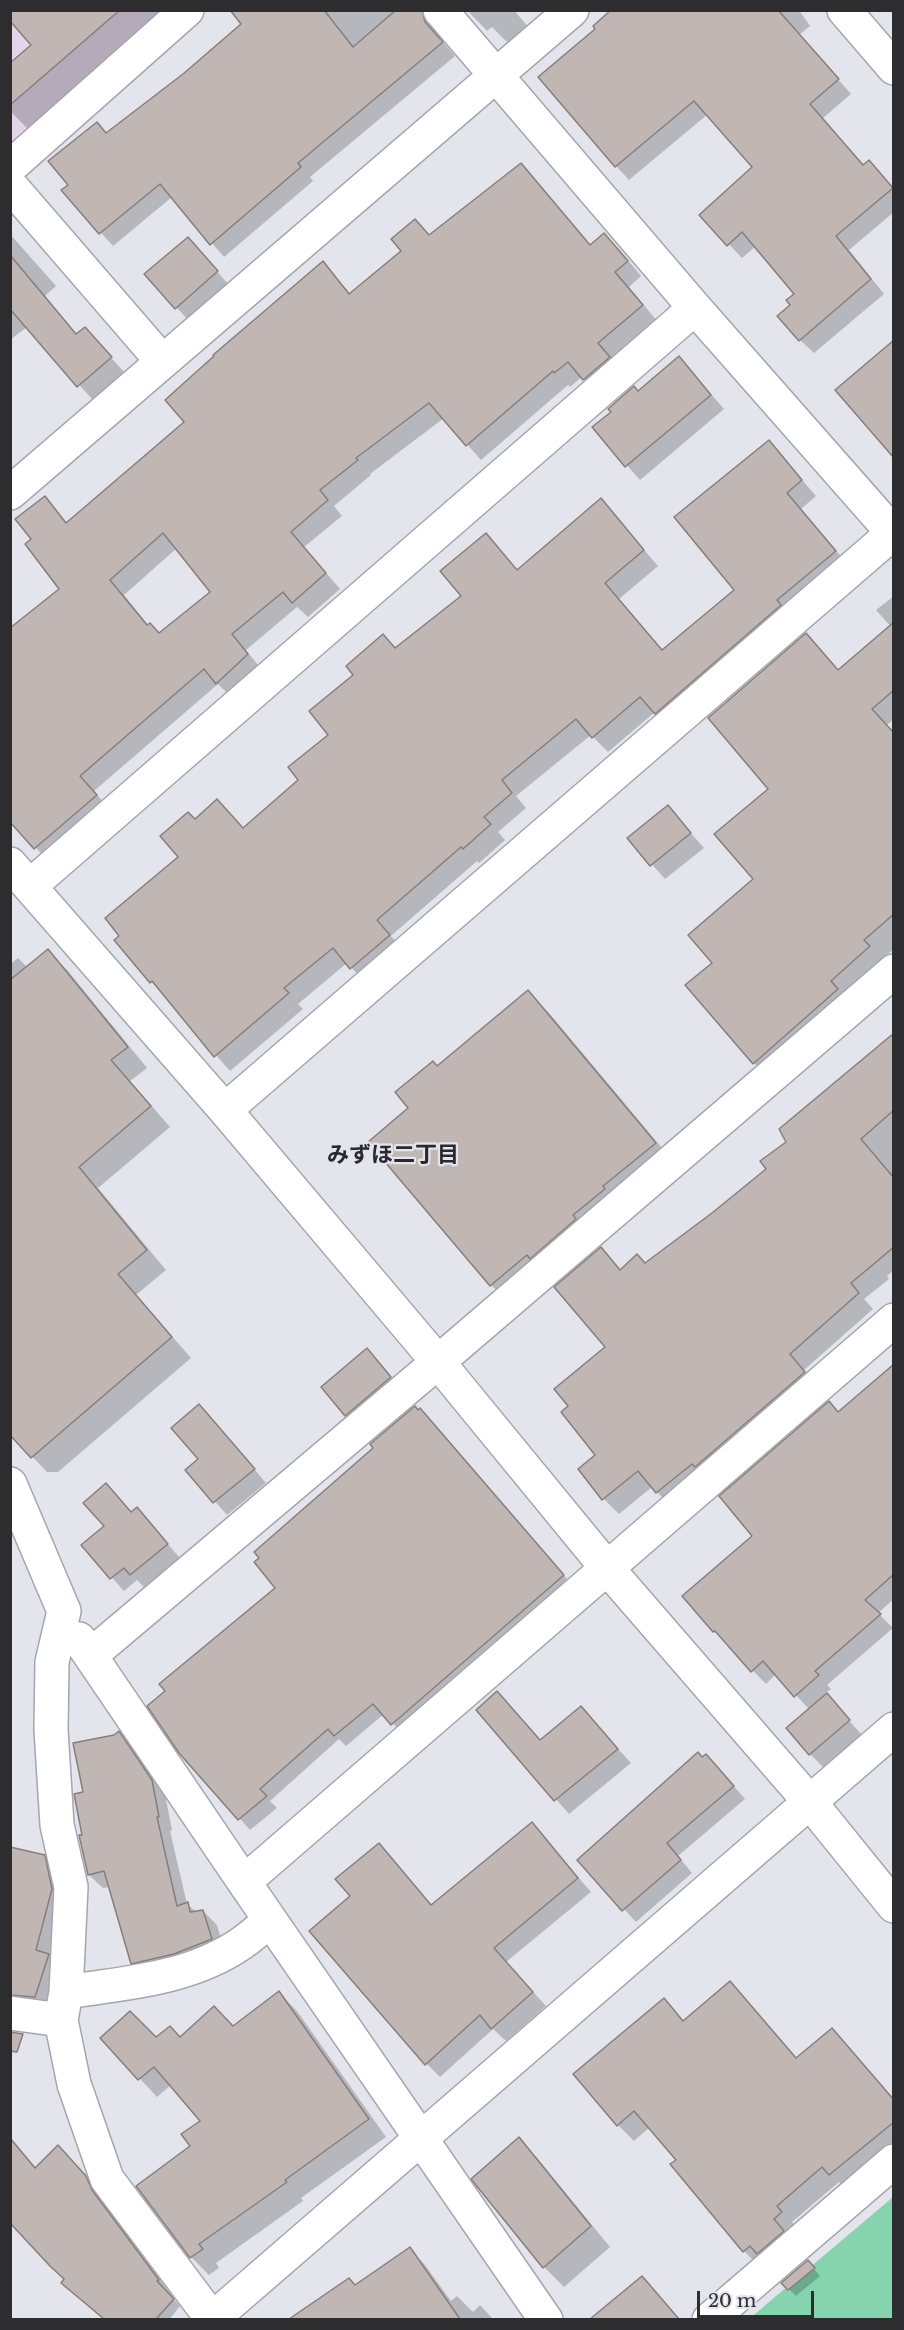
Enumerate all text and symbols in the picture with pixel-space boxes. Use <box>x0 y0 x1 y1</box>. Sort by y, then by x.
district label: みずほ二丁目 <box>327 1143 459 1169</box>
scale bar <box>700 2279 817 2317</box>
text: 20 m <box>708 2290 756 2312</box>

